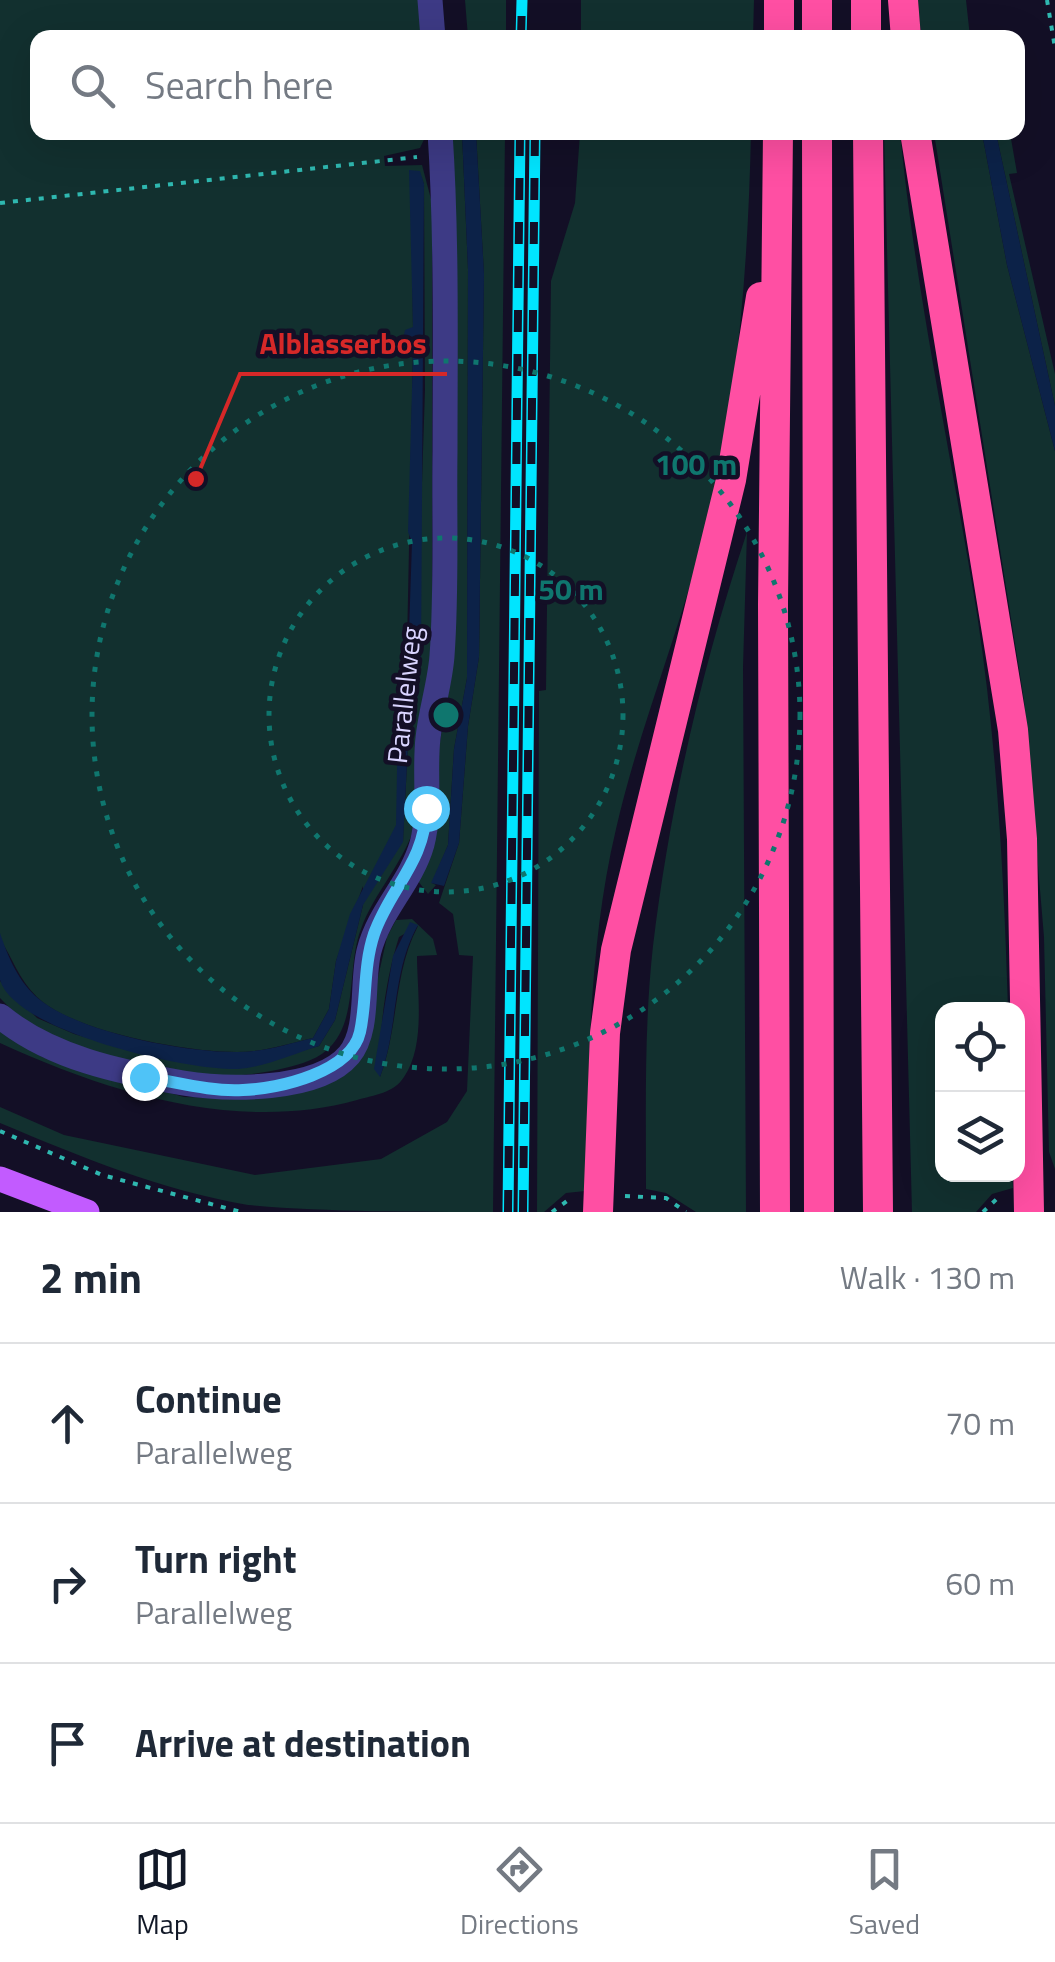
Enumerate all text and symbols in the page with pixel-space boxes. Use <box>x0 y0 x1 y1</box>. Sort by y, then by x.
search box <box>30 30 1025 140</box>
text: Search here <box>145 56 333 114</box>
icon: search <box>65 58 120 113</box>
callout: Alblasserbos <box>240 314 447 374</box>
text: Alblasserbos <box>259 320 427 366</box>
text: 100 m <box>655 441 737 487</box>
text: 50 m <box>538 566 604 612</box>
street label: Parallelweg <box>375 624 432 766</box>
centre of rings <box>428 697 464 733</box>
route start <box>404 786 450 832</box>
map controls <box>935 1002 1025 1182</box>
button: locate <box>935 1002 1025 1092</box>
route end <box>122 1055 168 1101</box>
button: layers <box>935 1092 1025 1182</box>
text: 2 min <box>40 1245 142 1309</box>
text: Walk · 130 m <box>840 1253 1015 1301</box>
text: Continue <box>135 1370 282 1428</box>
icon: ahead <box>40 1396 95 1451</box>
text: 70 m <box>945 1399 1015 1447</box>
text: Parallelweg <box>135 1428 292 1476</box>
text: Turn right <box>135 1530 297 1588</box>
icon: right <box>40 1556 95 1611</box>
text: 60 m <box>945 1559 1015 1607</box>
text: Parallelweg <box>135 1588 292 1636</box>
text: Arrive at destination <box>135 1714 471 1772</box>
icon: arrive <box>40 1716 95 1771</box>
tab: Map <box>135 1842 190 1945</box>
tab: Directions <box>460 1842 579 1945</box>
tab: Saved <box>849 1842 920 1945</box>

